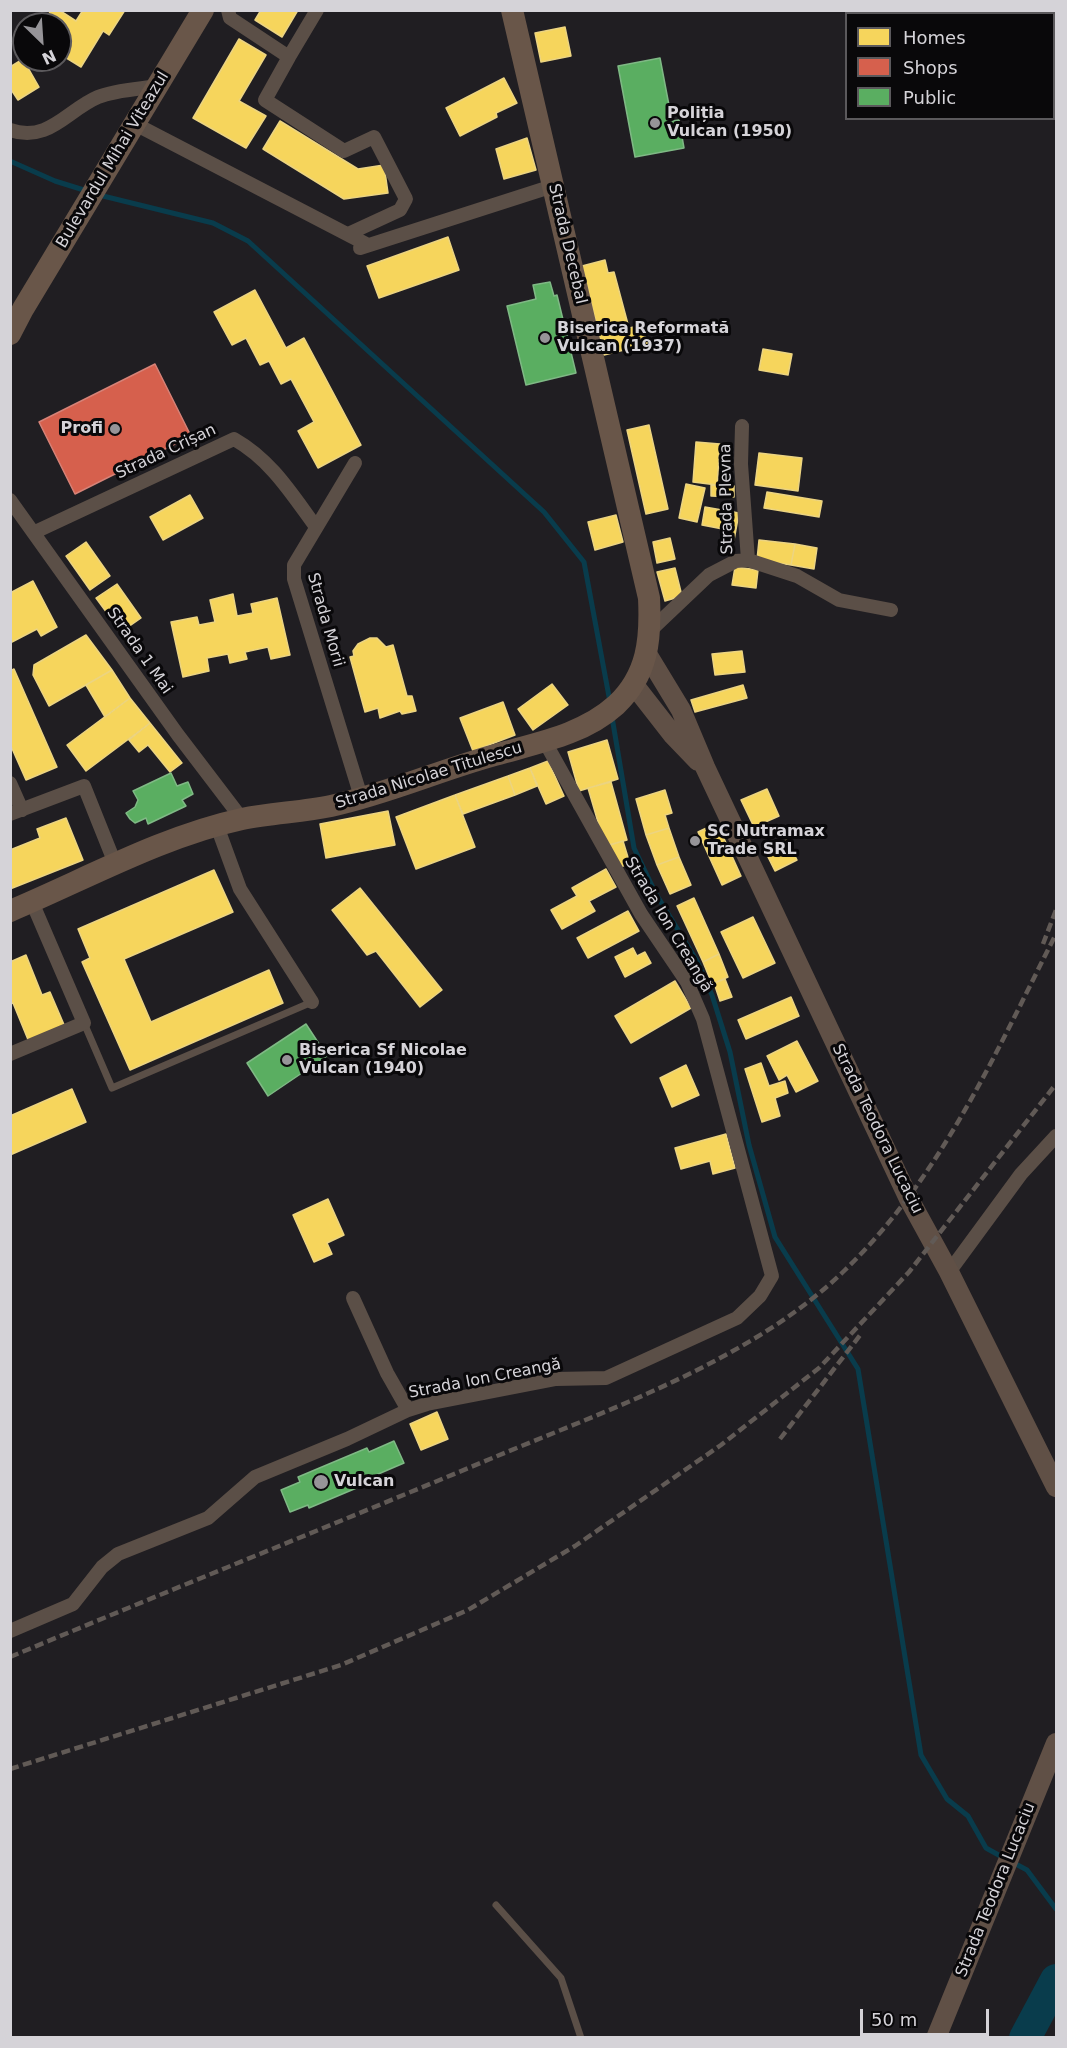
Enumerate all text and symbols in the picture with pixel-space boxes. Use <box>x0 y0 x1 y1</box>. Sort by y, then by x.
north arrow <box>12 12 72 72</box>
legend <box>845 12 1055 120</box>
text: Homes <box>903 27 966 48</box>
text: N <box>39 46 59 68</box>
text: Shops <box>903 57 958 78</box>
street label: Bulevardul Mihai Viteazul <box>53 68 173 252</box>
text: Public <box>903 87 956 108</box>
place label: Poliția Vulcan (1950) <box>667 104 792 142</box>
marker: Poliția Vulcan (1950) <box>648 116 662 130</box>
street label: Strada Decebal <box>544 182 590 306</box>
place label: Biserica Reformată Vulcan (1937) <box>557 319 729 357</box>
marker: Biserica Reformată Vulcan (1937) <box>538 331 552 345</box>
place label: Profi <box>61 419 103 439</box>
street label: Strada Crișan <box>113 420 219 484</box>
marker: Profi <box>108 422 122 436</box>
street label: Strada Plevna <box>716 443 738 555</box>
street label: Strada Morii <box>302 571 348 669</box>
street label: Strada 1 Mai <box>102 604 176 698</box>
street label: Strada Nicolae Titulescu <box>334 738 524 814</box>
place label: SC Nutramax Trade SRL <box>707 822 825 860</box>
marker: SC Nutramax Trade SRL <box>688 834 702 848</box>
street label: Strada Ion Creangă <box>620 854 716 996</box>
place label: Biserica Sf Nicolae Vulcan (1940) <box>299 1041 467 1079</box>
street label: Strada Teodora Lucaciu <box>827 1041 927 1217</box>
marker: Biserica Sf Nicolae Vulcan (1940) <box>280 1053 294 1067</box>
street label: Strada Ion Creangă <box>407 1355 563 1403</box>
place label: Vulcan <box>334 1472 394 1492</box>
marker: Vulcan <box>312 1473 330 1491</box>
street label: Strada Teodora Lucaciu <box>952 1800 1040 1980</box>
scale bar <box>863 1997 992 2035</box>
text: 50 m <box>871 2009 917 2030</box>

